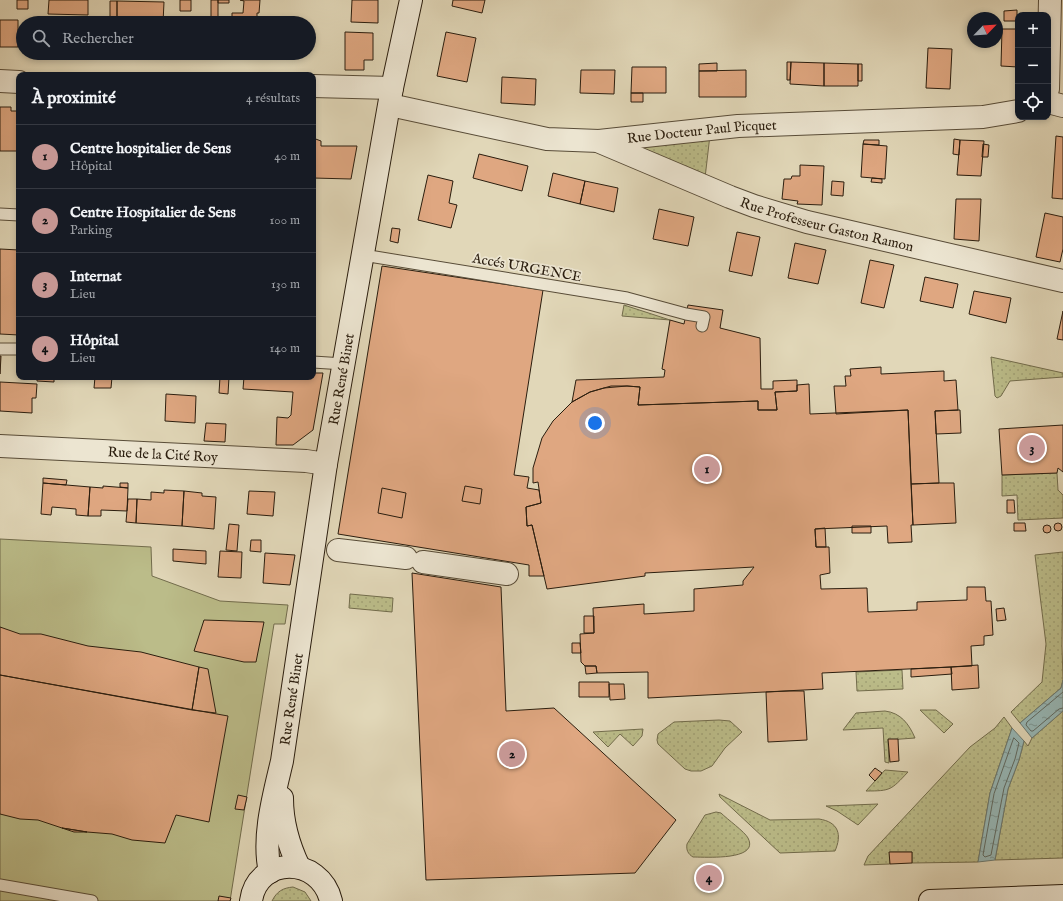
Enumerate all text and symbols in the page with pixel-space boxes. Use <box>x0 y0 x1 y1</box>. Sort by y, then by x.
north arrow <box>967 12 1003 48</box>
map controls <box>1015 12 1051 120</box>
button: + <box>1015 12 1051 48</box>
search box <box>16 16 316 60</box>
icon: search <box>30 27 52 49</box>
text: Rechercher <box>62 29 134 48</box>
button: − <box>1015 48 1051 84</box>
button: locate <box>1015 84 1051 120</box>
text: À proximité <box>32 88 116 109</box>
text: 4 résultats <box>246 90 300 107</box>
street label: Rue Docteur Paul Picquet <box>626 117 777 148</box>
text: Centre hospitalier de Sens <box>70 139 231 158</box>
text: 1 <box>43 148 47 165</box>
text: 40 m <box>274 148 300 165</box>
text: Hôpital <box>70 158 112 175</box>
street label: Rue Professeur Gaston Ramon <box>737 194 916 256</box>
text: Centre Hospitalier de Sens <box>70 203 236 222</box>
text: 2 <box>42 212 48 229</box>
text: 100 m <box>270 212 300 229</box>
text: Parking <box>70 222 112 239</box>
street label: Accés URGENCE <box>470 249 583 286</box>
text: Internat <box>70 267 122 286</box>
text: 3 <box>43 276 47 293</box>
text: 130 m <box>271 276 300 293</box>
text: Lieu <box>70 286 95 303</box>
text: Hôpital <box>70 331 119 350</box>
street label: Rue René Binet <box>325 332 359 427</box>
text: 4 <box>42 340 48 357</box>
text: 140 m <box>270 340 300 357</box>
text: Lieu <box>70 350 95 367</box>
your location <box>585 413 605 433</box>
pin: 3 <box>1019 433 1045 463</box>
street label: Rue de la Cité Roy <box>107 443 218 467</box>
pin: 1 <box>694 454 720 484</box>
street label: Rue René Binet <box>276 652 308 747</box>
pin: 2 <box>499 739 525 769</box>
pin: 4 <box>696 863 722 893</box>

